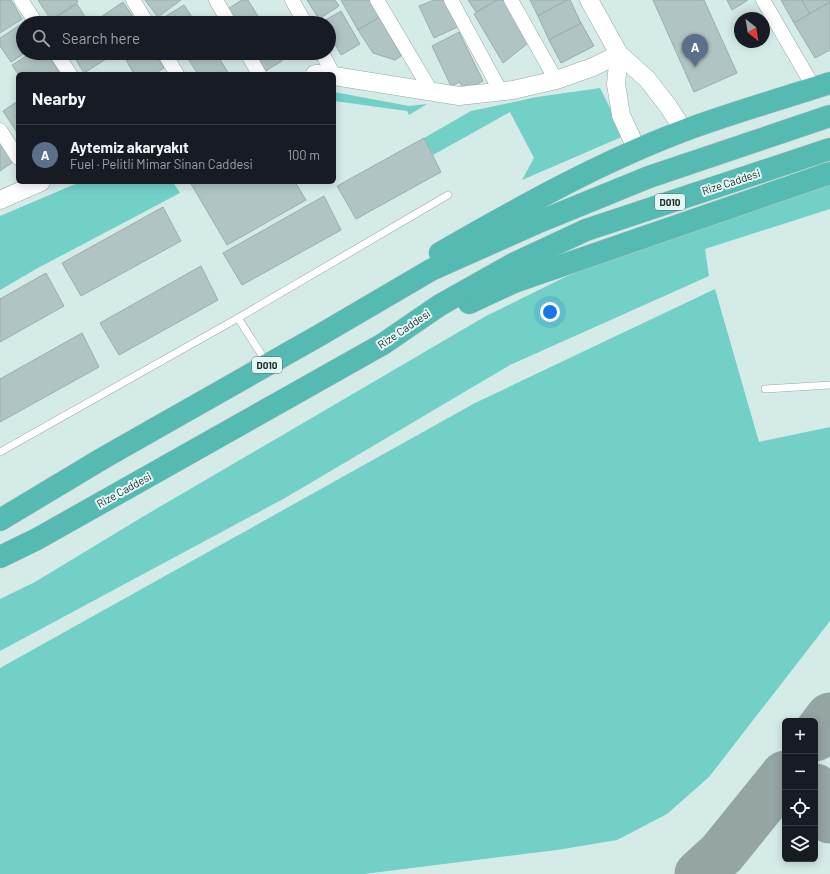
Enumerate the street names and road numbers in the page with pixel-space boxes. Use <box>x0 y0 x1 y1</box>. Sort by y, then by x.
street label: Rize Caddesi <box>700 166 762 197</box>
road number: D010 <box>655 194 685 210</box>
street label: Rize Caddesi <box>375 306 433 351</box>
road number: D010 <box>252 357 282 373</box>
street label: Rize Caddesi <box>94 469 154 510</box>

